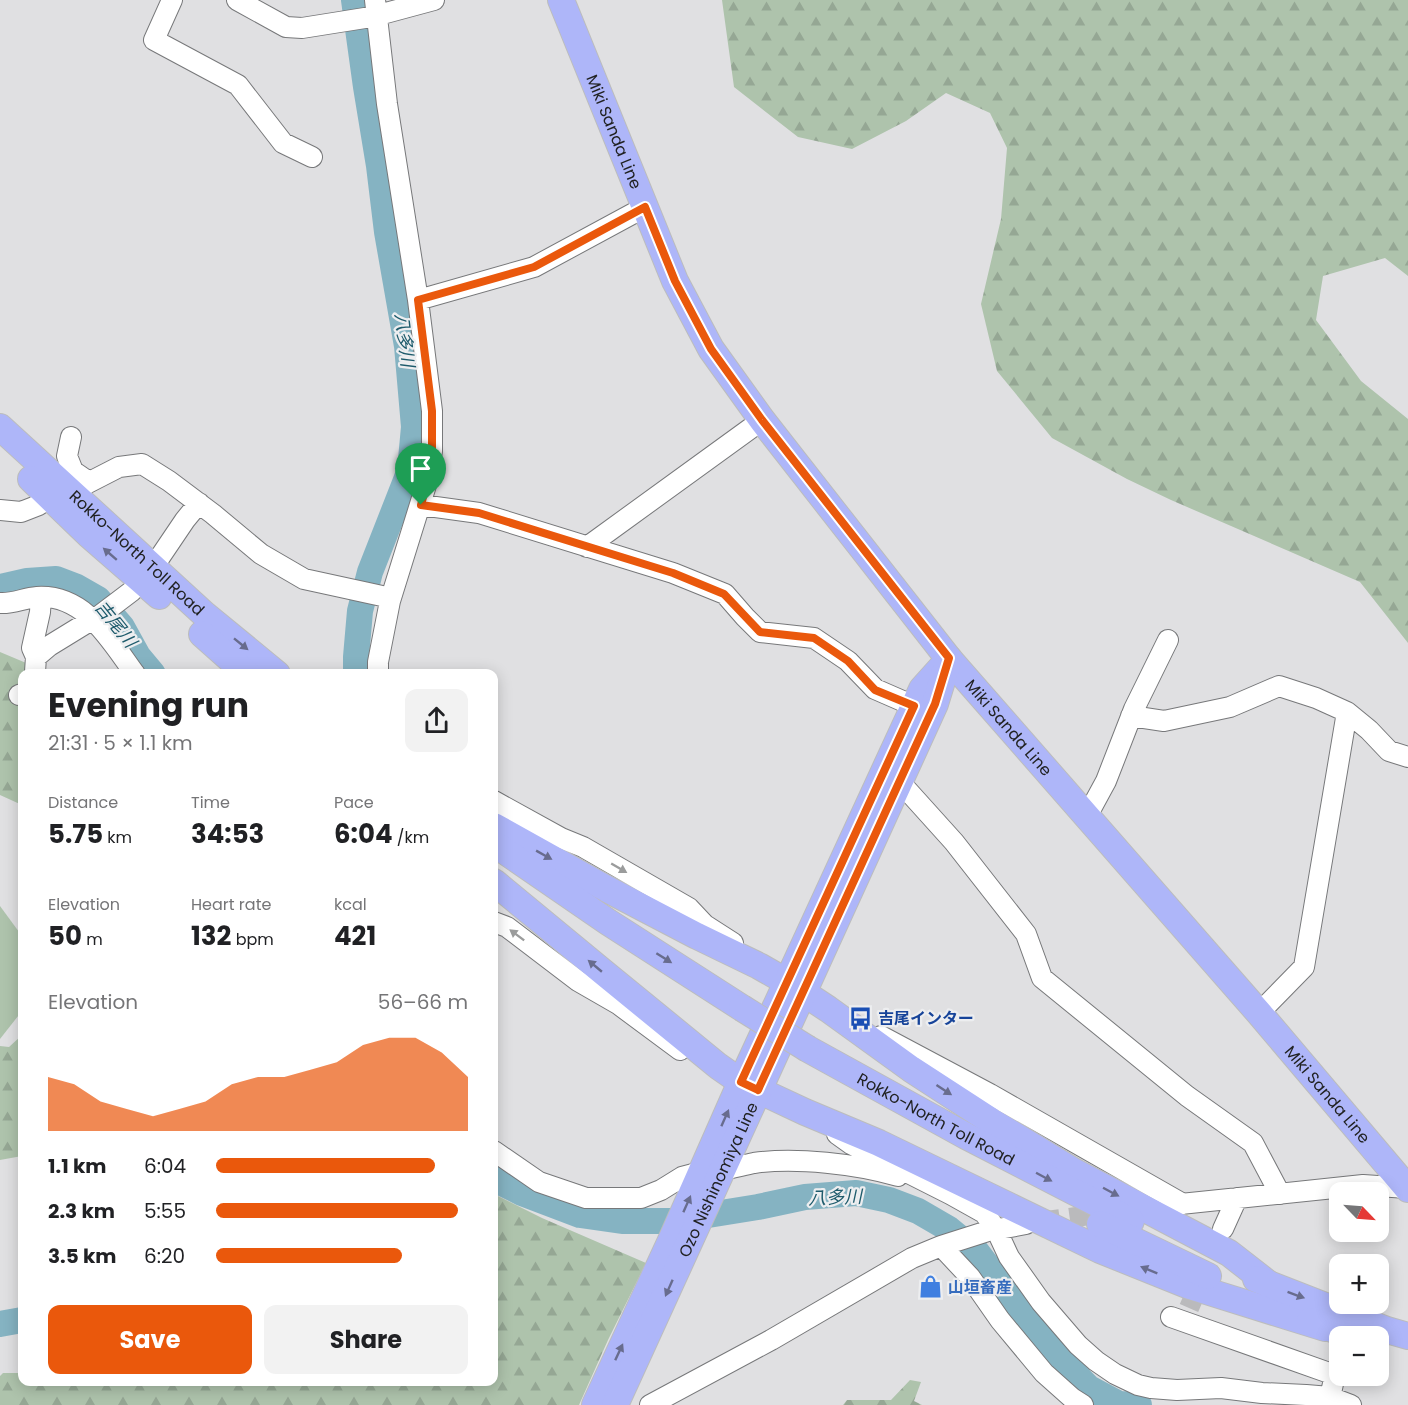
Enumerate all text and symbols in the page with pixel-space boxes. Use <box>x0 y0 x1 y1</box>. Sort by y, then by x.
street label: Miki Sanda Line <box>581 71 648 192</box>
water label: 八多川 <box>389 312 421 370</box>
pin <box>395 443 446 505</box>
icon: arrive <box>404 452 437 485</box>
street label: Rokko-North Toll Road <box>64 485 210 621</box>
one-way arrow <box>103 548 118 561</box>
water label: 吉尾川 <box>89 595 144 654</box>
one-way arrow <box>233 637 248 649</box>
street label: Miki Sanda Line <box>960 674 1058 781</box>
text: Evening run <box>48 682 249 729</box>
button: share <box>405 689 468 752</box>
text: 21:31 · 5 × 1.1 km <box>48 729 193 757</box>
text: Distance <box>48 791 118 814</box>
text: Time <box>191 791 230 814</box>
text: Pace <box>334 791 374 814</box>
text: 5.75 <box>48 816 103 852</box>
text: 34:53 <box>191 816 264 852</box>
text: 6:04 <box>334 816 393 852</box>
text: km <box>103 826 132 849</box>
text: /km <box>393 826 429 849</box>
one-way arrow <box>536 850 553 860</box>
one-way arrow <box>611 863 628 873</box>
text: Elevation <box>48 893 120 916</box>
text: Heart rate <box>191 893 271 916</box>
text: kcal <box>334 893 367 916</box>
text: 50 <box>48 918 82 954</box>
text: 132 <box>191 918 231 954</box>
text: 421 <box>334 918 376 954</box>
text: m <box>82 928 103 951</box>
text: bpm <box>231 928 274 951</box>
one-way arrow <box>510 929 525 941</box>
one-way arrow <box>655 952 671 964</box>
one-way arrow <box>587 960 603 973</box>
text: Elevation <box>48 988 138 1016</box>
text: 56–66 m <box>378 988 468 1016</box>
bus stop icon: 吉尾インター <box>847 1005 873 1031</box>
place label: 吉尾インター <box>878 1007 974 1030</box>
street label: Miki Sanda Line <box>1280 1040 1376 1148</box>
street label: Rokko-North Toll Road <box>853 1067 1019 1171</box>
one-way arrow <box>936 1085 953 1096</box>
street label: Ozo Nishinomiya Line <box>673 1098 763 1261</box>
one-way arrow <box>720 1110 729 1127</box>
text: 1.1 km <box>48 1152 106 1180</box>
text: 6:04 <box>144 1152 186 1180</box>
one-way arrow <box>1036 1172 1053 1182</box>
north arrow <box>1329 1182 1389 1242</box>
map controls <box>1329 1182 1389 1386</box>
water label: 八多川 <box>808 1183 864 1210</box>
one-way arrow <box>1103 1187 1120 1197</box>
one-way arrow <box>682 1195 691 1212</box>
text: 2.3 km <box>48 1197 115 1225</box>
text: 5:55 <box>144 1197 186 1225</box>
text: 3.5 km <box>48 1242 117 1270</box>
text: 6:20 <box>144 1242 185 1270</box>
button: + <box>1329 1254 1389 1314</box>
one-way arrow <box>1140 1265 1158 1275</box>
shop icon: 山垣畜産 <box>917 1274 943 1300</box>
place label: 山垣畜産 <box>948 1276 1012 1299</box>
one-way arrow <box>664 1280 673 1297</box>
one-way arrow <box>1288 1291 1306 1301</box>
button: Save <box>48 1305 252 1374</box>
button: Share <box>264 1305 468 1374</box>
button: − <box>1329 1326 1389 1386</box>
one-way arrow <box>614 1342 624 1360</box>

